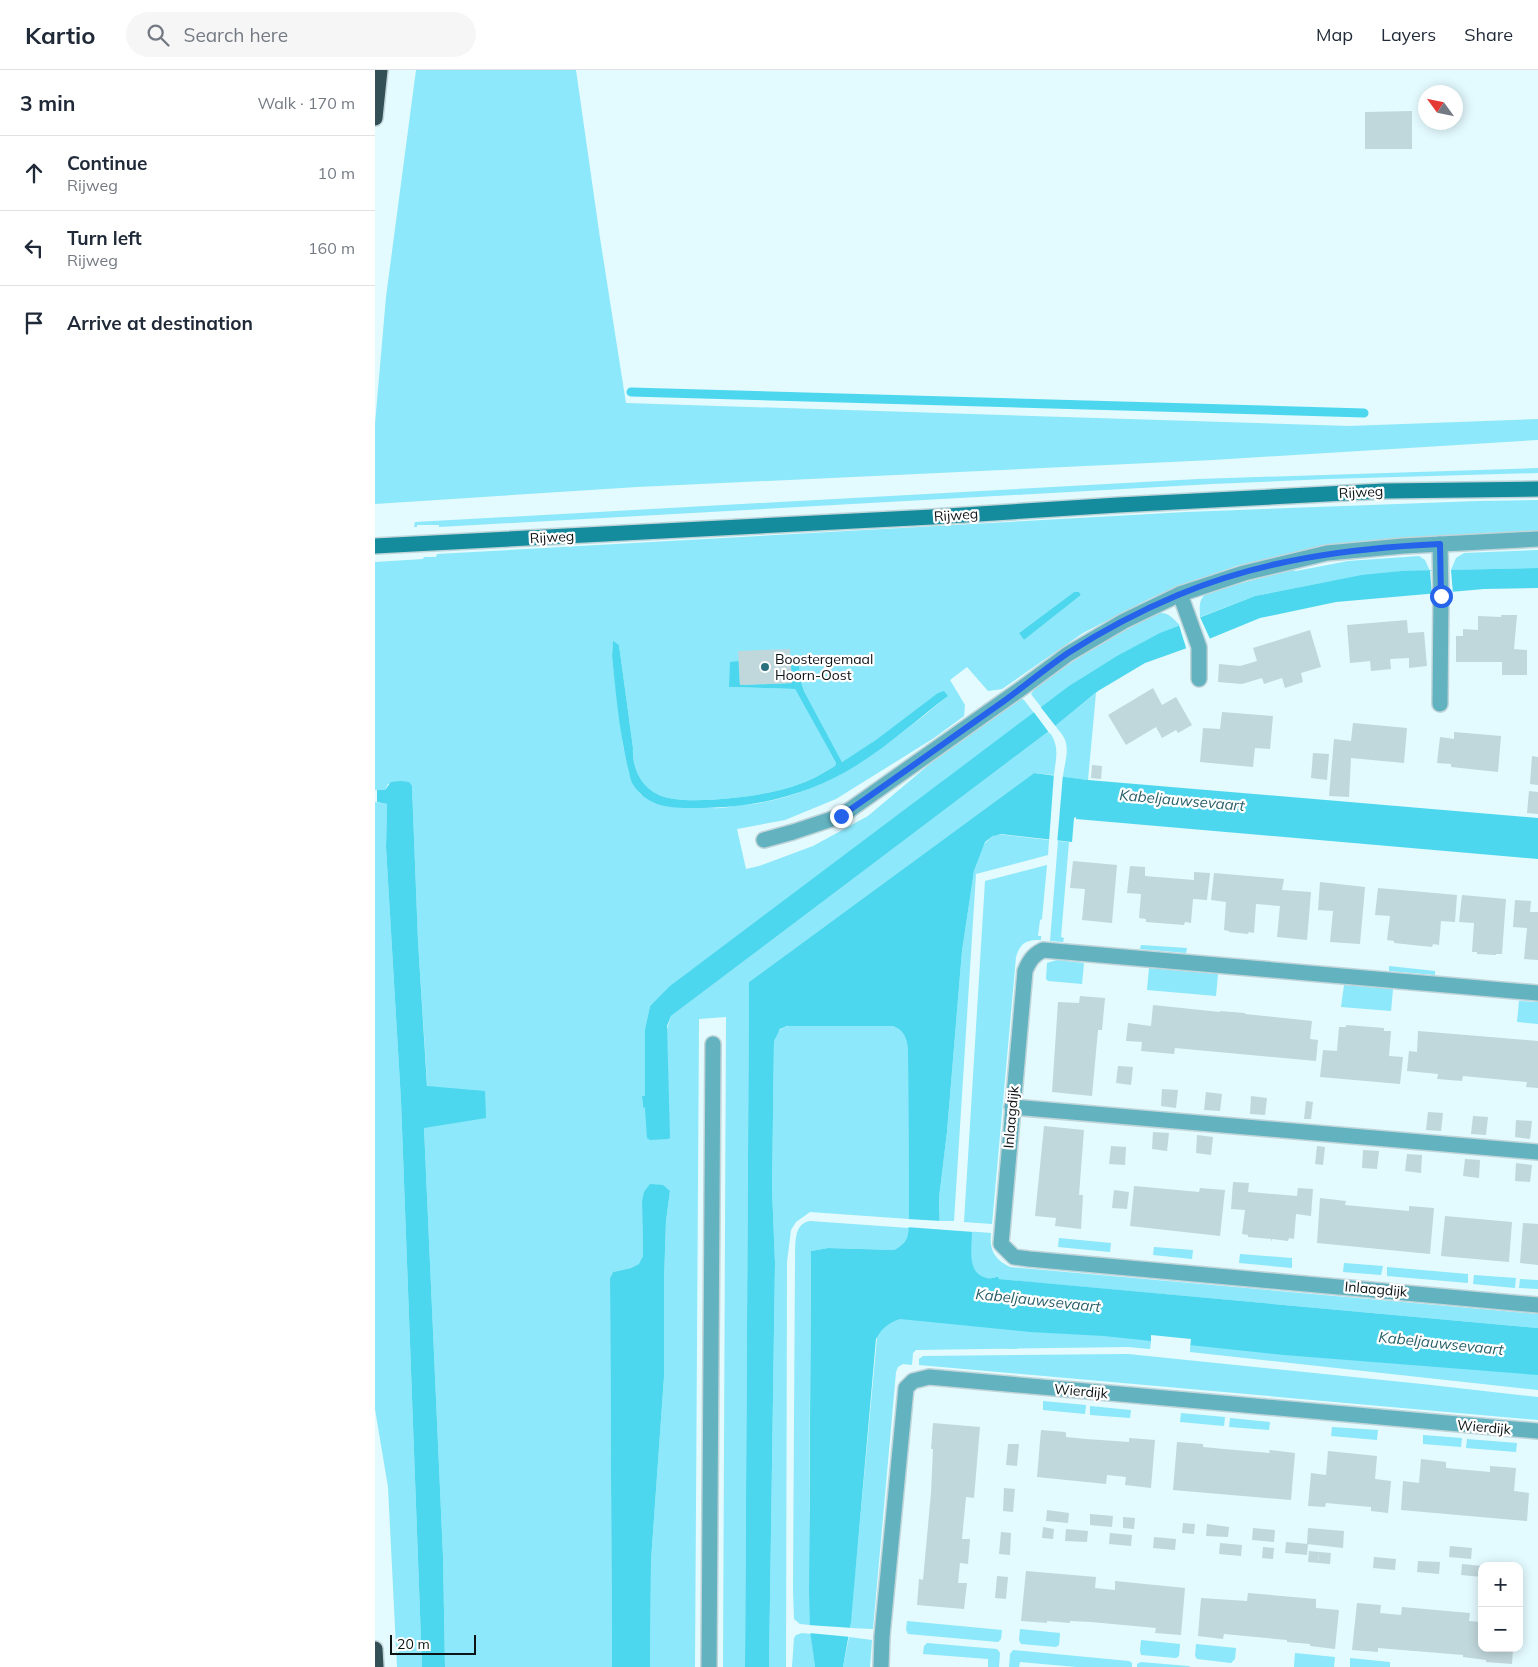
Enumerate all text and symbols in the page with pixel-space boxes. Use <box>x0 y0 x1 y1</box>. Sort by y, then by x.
search box <box>126 12 476 57</box>
text: Kartio <box>25 20 96 50</box>
icon: search <box>144 21 172 49</box>
text: Search here <box>184 23 288 47</box>
text: Map <box>1316 23 1353 46</box>
text: Layers <box>1381 23 1436 46</box>
text: Share <box>1464 23 1513 46</box>
north arrow <box>1418 85 1463 130</box>
text: 3 min <box>20 90 75 116</box>
text: Walk · 170 m <box>257 93 355 113</box>
text: Continue <box>67 151 147 175</box>
icon: ahead <box>20 159 48 187</box>
text: 10 m <box>318 163 355 183</box>
text: Rijweg <box>67 175 118 195</box>
text: Turn left <box>67 226 142 250</box>
icon: left <box>20 234 48 262</box>
text: 160 m <box>308 238 355 258</box>
text: Rijweg <box>67 250 118 270</box>
icon: arrive <box>20 309 48 337</box>
text: Arrive at destination <box>67 311 253 335</box>
street label: Rijweg <box>1338 482 1384 502</box>
street label: Rijweg <box>933 504 979 526</box>
street label: Rijweg <box>529 527 575 547</box>
route start <box>1430 585 1453 608</box>
place label: Boostergemaal Hoorn-Oost <box>775 650 873 684</box>
marker: Boostergemaal Hoorn-Oost <box>759 661 771 673</box>
water label: Kabeljauwsevaart <box>1119 785 1246 815</box>
route end <box>830 805 853 828</box>
street label: Inlaagdijk <box>999 1084 1023 1149</box>
street label: Inlaagdijk <box>1344 1277 1409 1301</box>
water label: Kabeljauwsevaart <box>974 1284 1102 1316</box>
water label: Kabeljauwsevaart <box>1377 1327 1505 1359</box>
street label: Wierdijk <box>1053 1380 1109 1402</box>
street label: Wierdijk <box>1456 1416 1512 1438</box>
map controls <box>1478 1562 1523 1652</box>
button: + <box>1478 1562 1523 1607</box>
button: − <box>1478 1607 1523 1652</box>
scale bar <box>390 1632 476 1655</box>
text: 20 m <box>397 1635 430 1653</box>

